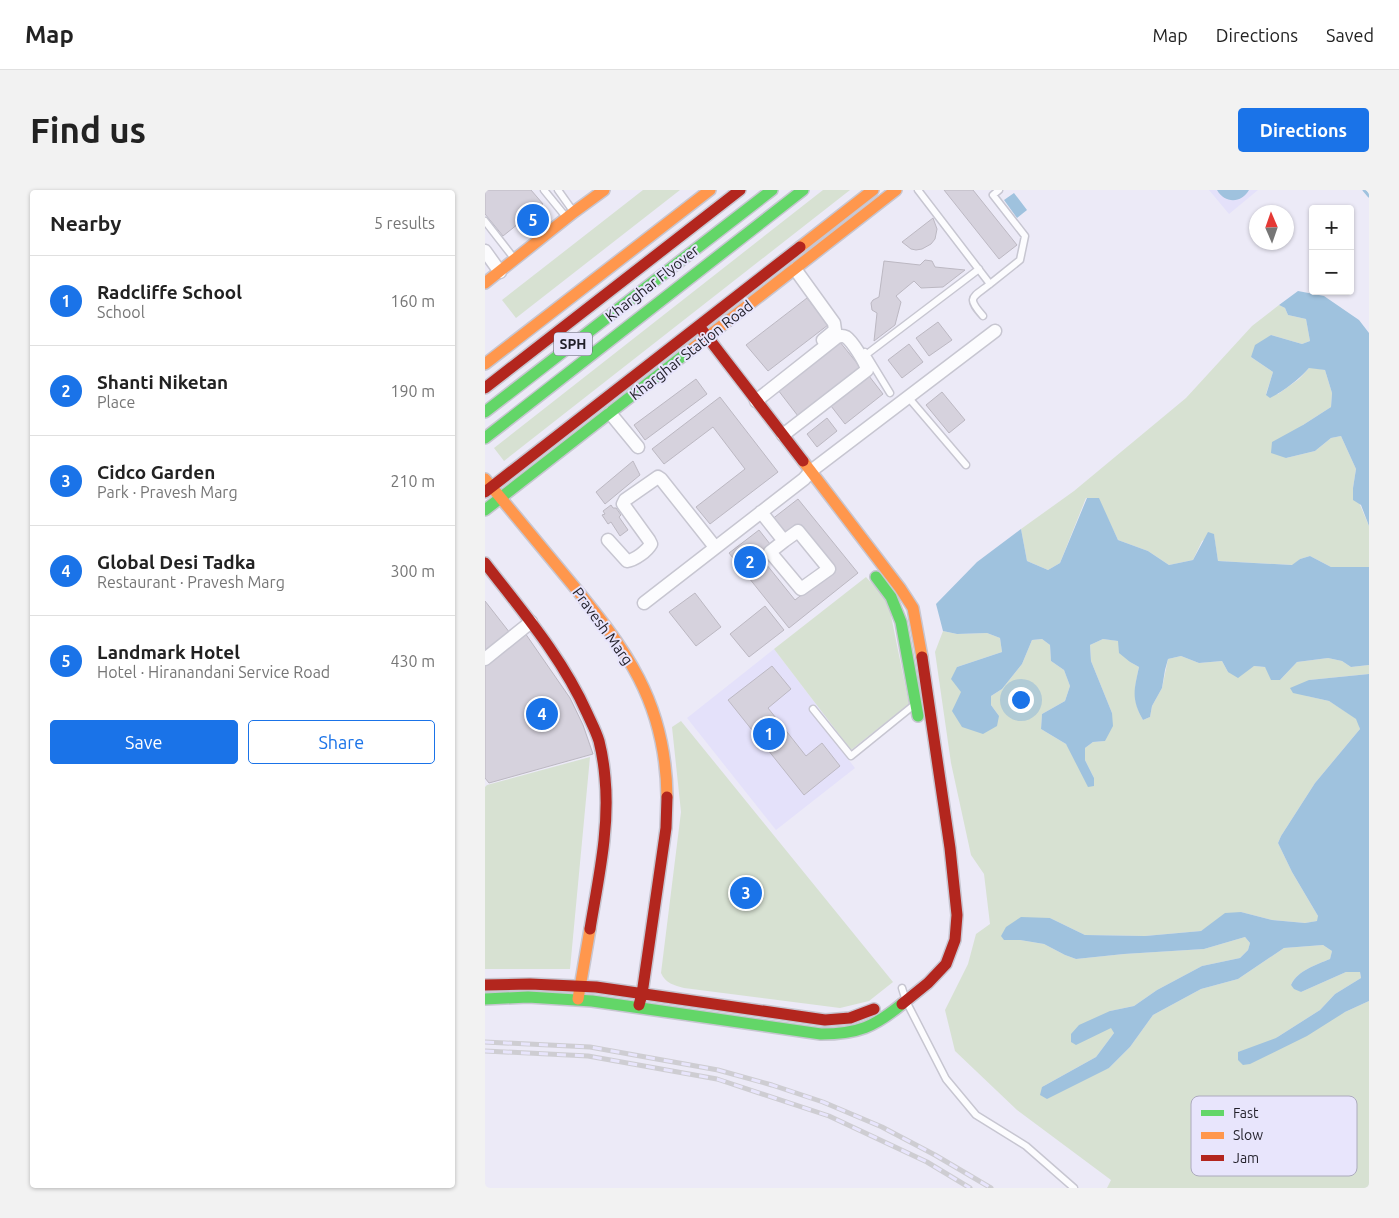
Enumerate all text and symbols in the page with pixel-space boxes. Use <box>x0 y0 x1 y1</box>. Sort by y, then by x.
text: Map <box>25 21 74 48</box>
text: Map <box>1152 25 1188 45</box>
text: Directions <box>1216 25 1298 45</box>
text: Saved <box>1326 25 1374 45</box>
button: Directions <box>1238 108 1369 152</box>
text: Find us <box>30 110 146 150</box>
pin: 5 <box>517 201 549 239</box>
north arrow <box>1249 205 1294 250</box>
map controls <box>1309 205 1354 295</box>
button: + <box>1309 205 1354 250</box>
text: Nearby <box>50 211 121 235</box>
text: 5 results <box>374 214 435 232</box>
street label: Kharghar Flyover <box>602 241 702 325</box>
button: − <box>1309 250 1354 295</box>
text: Radcliffe School <box>97 281 242 303</box>
text: 1 <box>61 292 71 310</box>
text: 160 m <box>390 292 435 310</box>
street label: Kharghar Station Road <box>626 297 756 403</box>
text: School <box>97 303 145 321</box>
road number: SPH <box>554 332 592 356</box>
text: Shanti Niketan <box>97 371 228 393</box>
text: 2 <box>61 382 71 400</box>
text: 190 m <box>390 382 435 400</box>
text: Place <box>97 393 135 411</box>
text: Cidco Garden <box>97 461 215 483</box>
text: 3 <box>61 472 71 490</box>
text: 210 m <box>390 472 435 490</box>
text: Park · Pravesh Marg <box>97 483 238 501</box>
pin: 2 <box>734 543 766 581</box>
text: Global Desi Tadka <box>97 551 256 573</box>
text: 4 <box>61 562 71 580</box>
text: 300 m <box>390 562 435 580</box>
text: Restaurant · Pravesh Marg <box>97 573 285 591</box>
street label: Pravesh Marg <box>569 584 637 668</box>
text: Landmark Hotel <box>97 641 240 663</box>
text: 5 <box>61 652 71 670</box>
text: 430 m <box>390 652 435 670</box>
text: Hotel · Hiranandani Service Road <box>97 663 330 681</box>
your location <box>1008 687 1034 713</box>
pin: 4 <box>526 695 558 733</box>
pin: 1 <box>753 715 785 753</box>
button: Save <box>50 720 238 764</box>
button: Share <box>248 720 435 764</box>
pin: 3 <box>730 874 762 912</box>
legend <box>1191 1096 1357 1176</box>
text: Fast <box>1233 1105 1259 1121</box>
text: Slow <box>1233 1127 1263 1143</box>
text: Jam <box>1233 1150 1259 1166</box>

